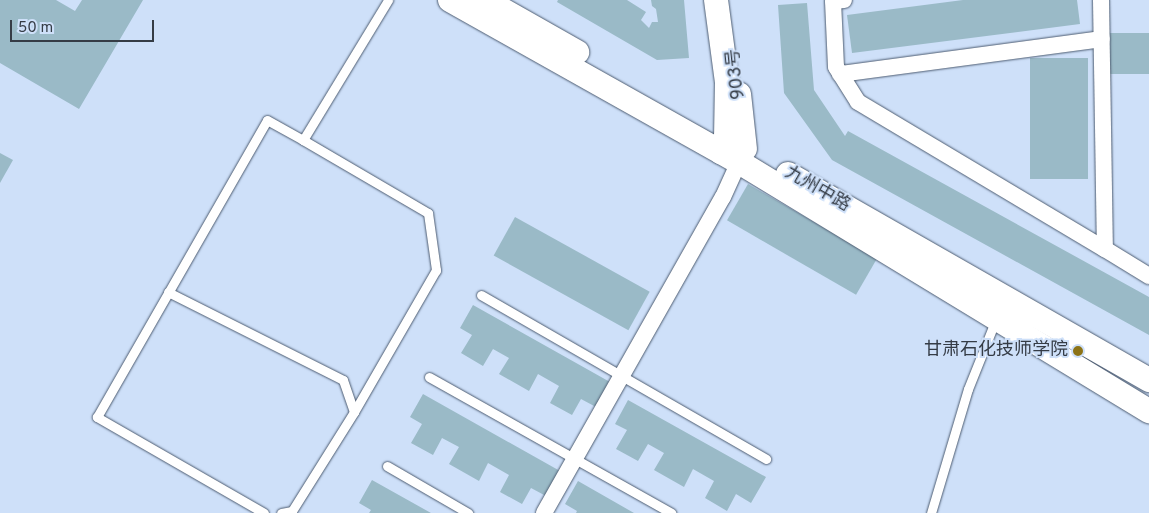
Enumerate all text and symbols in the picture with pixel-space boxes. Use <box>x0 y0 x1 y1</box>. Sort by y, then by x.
scale bar <box>12 10 156 42</box>
text: 50 m <box>18 19 53 38</box>
street label: 903号 <box>724 48 750 100</box>
street label: 九州中路 <box>780 163 854 217</box>
place label: 甘肃石化技师学院 <box>924 340 1068 362</box>
marker: 甘肃石化技师学院 <box>1072 345 1084 357</box>

